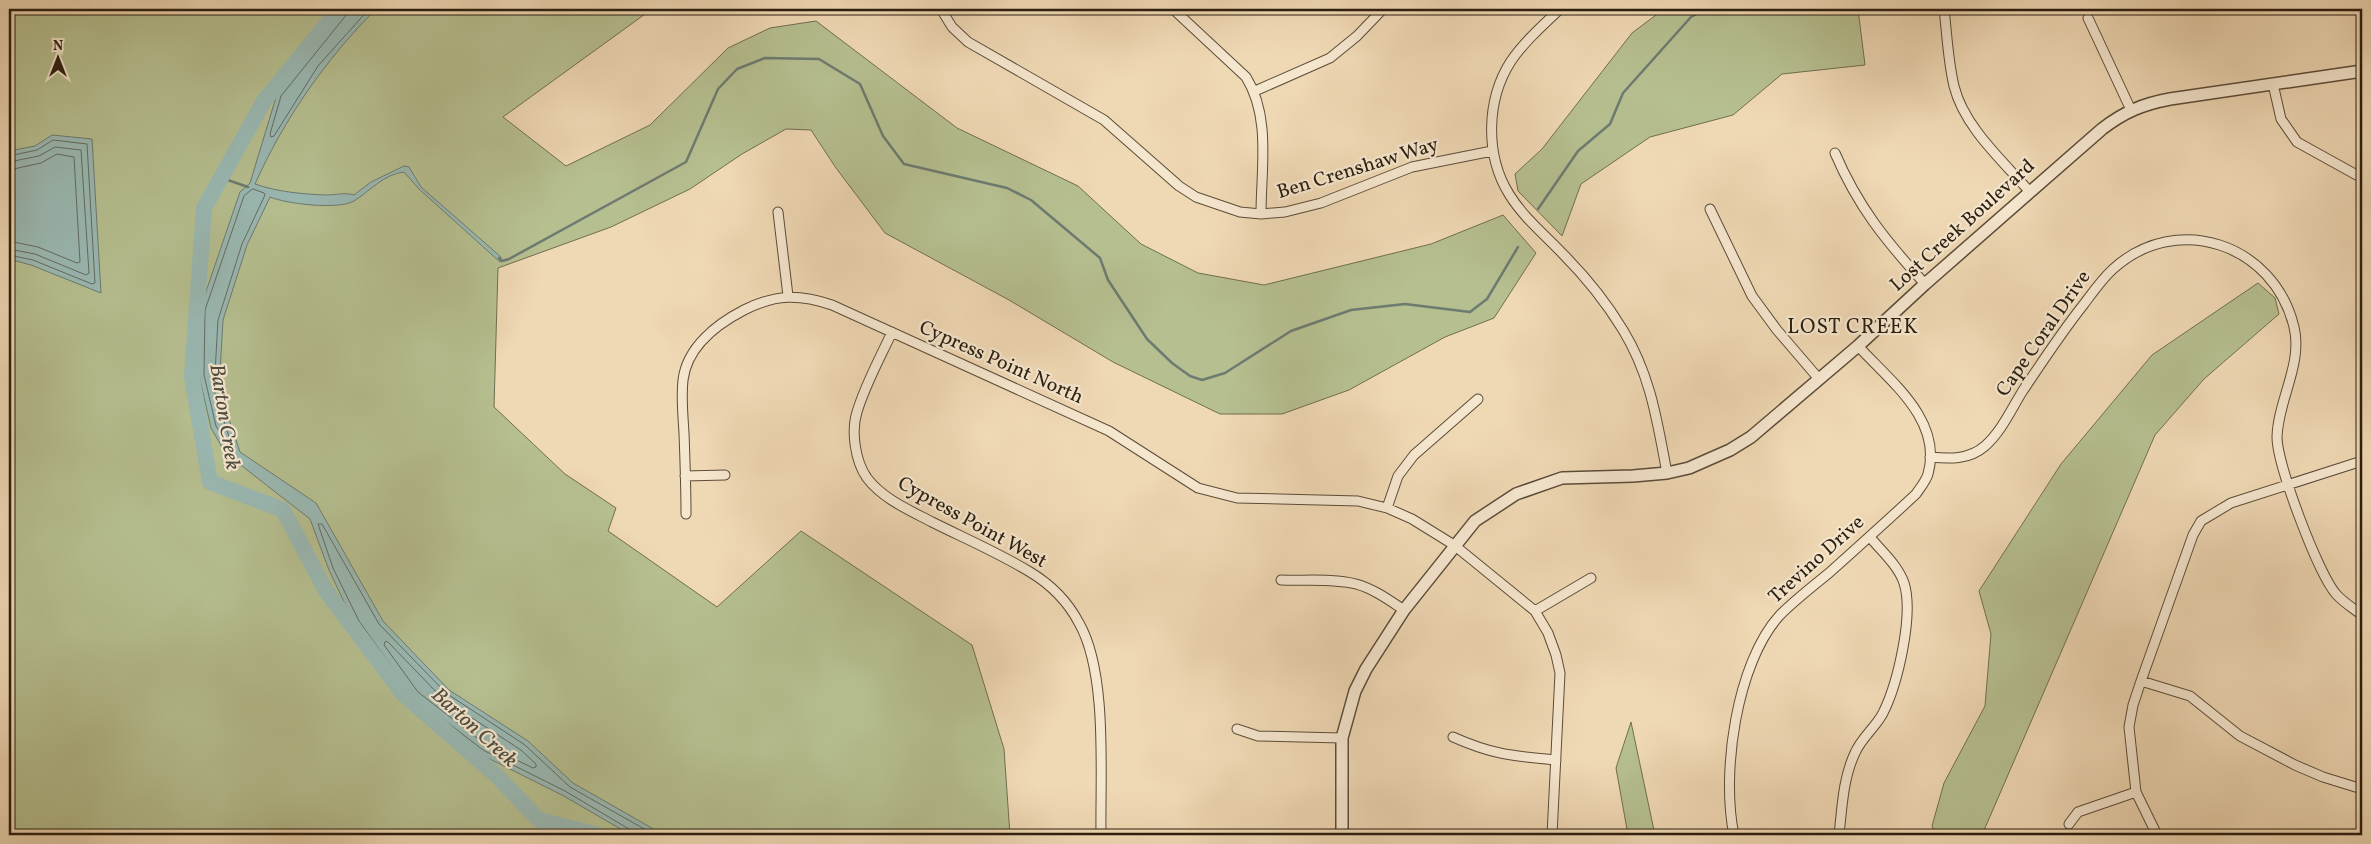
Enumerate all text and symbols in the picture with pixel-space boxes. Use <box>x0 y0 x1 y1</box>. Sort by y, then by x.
north arrow <box>32 32 82 82</box>
text: N <box>53 37 63 56</box>
street label: Ben Crenshaw Way <box>1274 131 1442 207</box>
street label: Lost Creek Boulevard <box>1884 153 2042 299</box>
street label: Cape Coral Drive <box>1990 265 2098 403</box>
district label: LOST CREEK <box>1787 313 1919 342</box>
street label: Cypress Point North <box>914 314 1088 412</box>
water label: Barton Creek <box>201 362 247 472</box>
street label: Cypress Point West <box>892 470 1052 576</box>
street label: Trevino Drive <box>1763 509 1871 611</box>
water label: Barton Creek <box>425 681 524 775</box>

